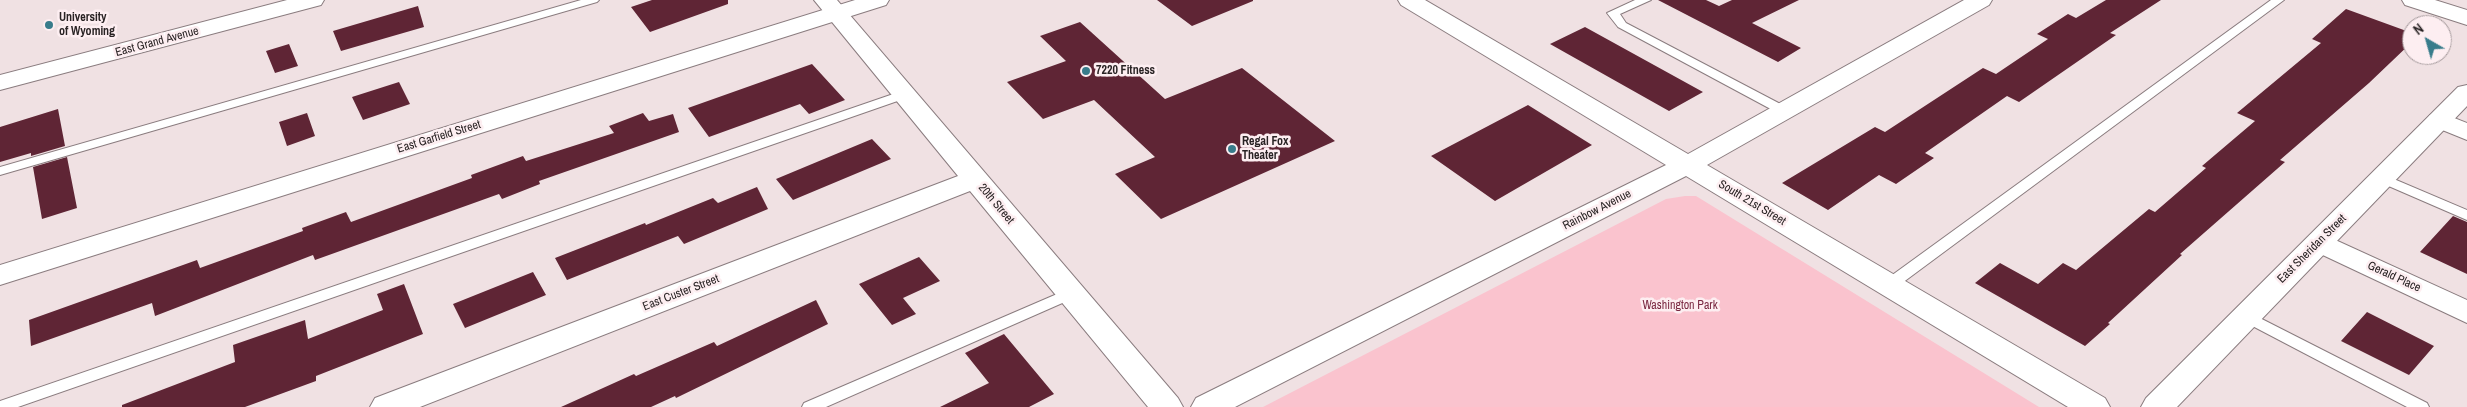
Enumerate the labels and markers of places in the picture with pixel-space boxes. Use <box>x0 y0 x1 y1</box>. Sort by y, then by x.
place label: University of Wyoming <box>59 11 115 39</box>
marker: University of Wyoming <box>43 19 55 31</box>
place label: 7220 Fitness <box>1096 64 1155 78</box>
marker: 7220 Fitness <box>1080 65 1092 77</box>
place label: Regal Fox Theater <box>1242 135 1289 163</box>
marker: Regal Fox Theater <box>1226 143 1238 155</box>

